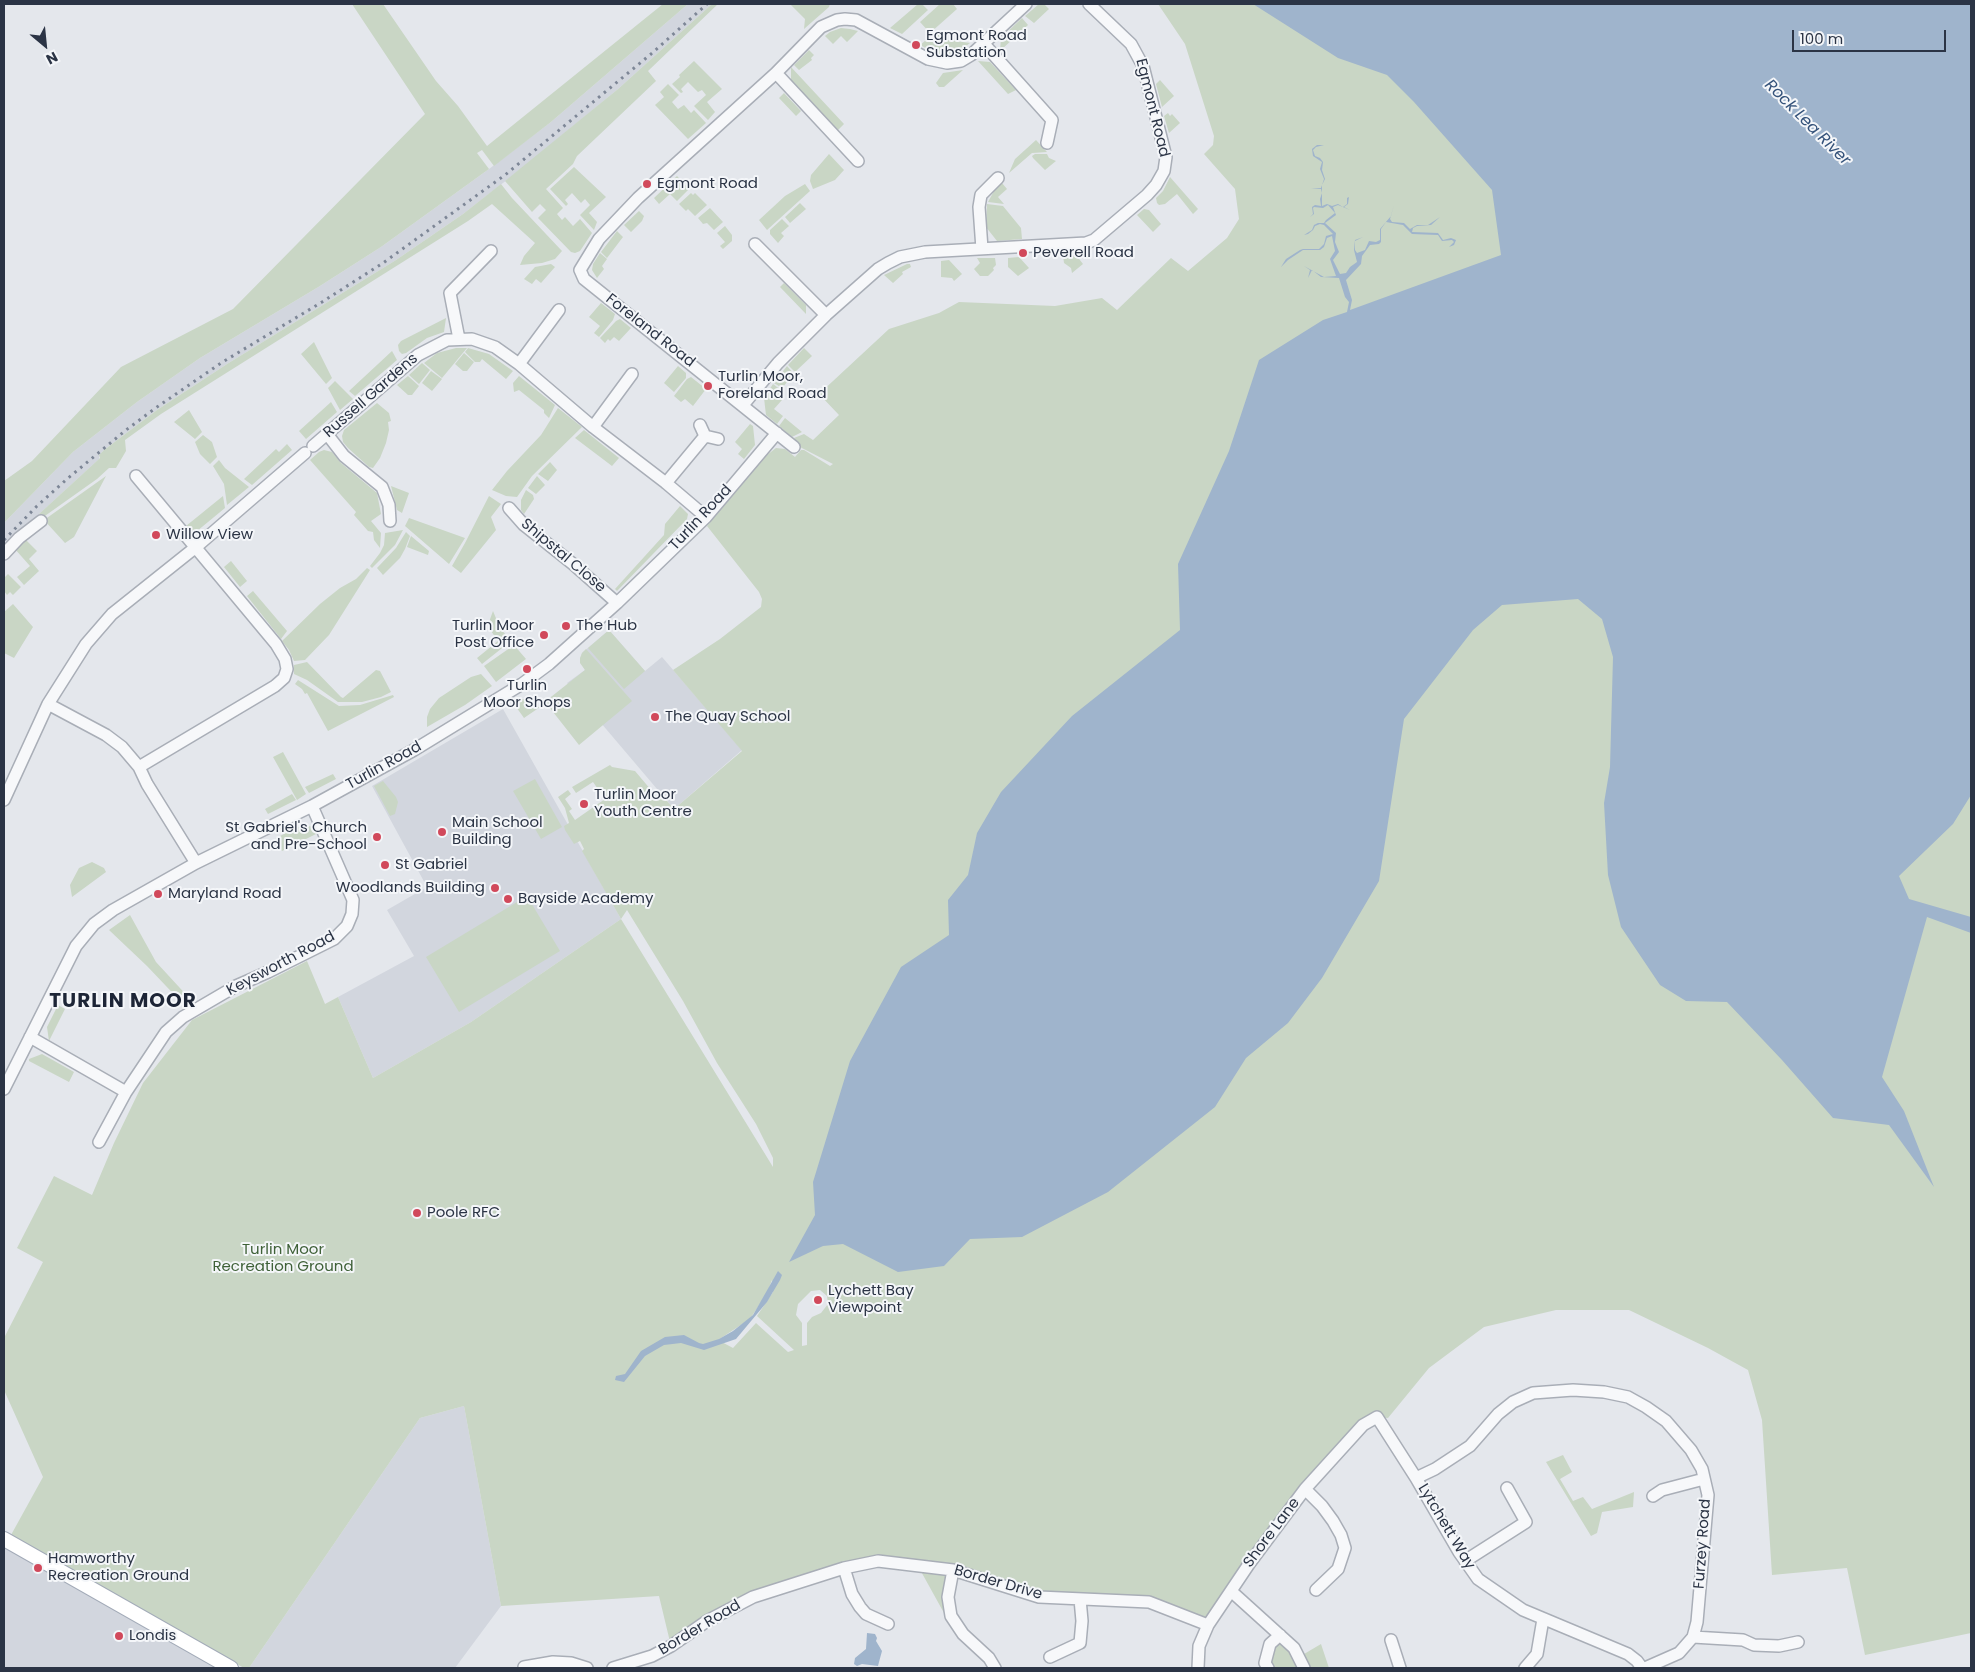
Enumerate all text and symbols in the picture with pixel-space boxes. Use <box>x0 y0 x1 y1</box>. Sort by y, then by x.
north arrow <box>20 20 70 70</box>
scale bar <box>1795 20 1949 52</box>
place label: Egmont Road Substation <box>926 27 1027 62</box>
text: 100 m <box>1800 28 1843 49</box>
marker: Egmont Road Substation <box>910 39 922 51</box>
text: N <box>43 47 61 70</box>
street label: Egmont Road <box>1131 57 1173 159</box>
water label: Rock Lea River <box>1760 76 1854 170</box>
place label: Egmont Road <box>657 175 758 193</box>
marker: Egmont Road <box>641 178 653 190</box>
place label: Peverell Road <box>1033 244 1134 262</box>
marker: Peverell Road <box>1017 247 1029 259</box>
street label: Foreland Road <box>602 290 698 372</box>
street label: Russell Gardens <box>320 350 422 442</box>
place label: Turlin Moor, Foreland Road <box>718 368 827 403</box>
marker: Turlin Moor, Foreland Road <box>702 380 714 392</box>
street label: Turlin Road <box>666 481 736 555</box>
street label: Shipstal Close <box>517 515 609 597</box>
place label: Willow View <box>166 526 253 544</box>
marker: Willow View <box>150 529 162 541</box>
place label: Turlin Moor Post Office <box>452 617 534 652</box>
place label: The Hub <box>576 617 637 635</box>
marker: The Hub <box>560 620 572 632</box>
marker: Turlin Moor Post Office <box>538 629 550 641</box>
marker: Turlin Moor Shops <box>521 663 533 675</box>
place label: Turlin Moor Shops <box>483 677 571 712</box>
place label: The Quay School <box>665 708 790 726</box>
marker: The Quay School <box>649 711 661 723</box>
street label: Turlin Road <box>343 738 425 794</box>
place label: Turlin Moor Youth Centre <box>594 786 692 821</box>
marker: Turlin Moor Youth Centre <box>578 798 590 810</box>
place label: Main School Building <box>452 814 543 849</box>
place label: St Gabriel's Church and Pre-School <box>225 819 367 854</box>
marker: Main School Building <box>436 826 448 838</box>
marker: St Gabriel's Church and Pre-School <box>371 831 383 843</box>
place label: St Gabriel <box>395 856 467 874</box>
marker: St Gabriel <box>379 859 391 871</box>
place label: Woodlands Building <box>336 879 485 897</box>
marker: Woodlands Building <box>489 882 501 894</box>
place label: Maryland Road <box>168 885 282 903</box>
marker: Maryland Road <box>152 888 164 900</box>
place label: Bayside Academy <box>518 890 653 908</box>
marker: Bayside Academy <box>502 893 514 905</box>
street label: Keysworth Road <box>224 928 338 1000</box>
district label: TURLIN MOOR <box>48 990 198 1014</box>
place label: Poole RFC <box>427 1204 500 1222</box>
marker: Poole RFC <box>411 1207 423 1219</box>
park label: Turlin Moor Recreation Ground <box>212 1241 354 1276</box>
place label: Lychett Bay Viewpoint <box>828 1282 914 1317</box>
marker: Lychett Bay Viewpoint <box>812 1294 824 1306</box>
street label: Lytchett Way <box>1413 1481 1479 1573</box>
street label: Shore Lane <box>1240 1495 1304 1571</box>
street label: Furzey Road <box>1691 1498 1715 1590</box>
place label: Hamworthy Recreation Ground <box>48 1550 189 1585</box>
marker: Hamworthy Recreation Ground <box>32 1562 44 1574</box>
street label: Border Drive <box>952 1562 1044 1604</box>
street label: Border Road <box>656 1596 744 1660</box>
place label: Londis <box>129 1627 176 1645</box>
marker: Londis <box>113 1630 125 1642</box>

